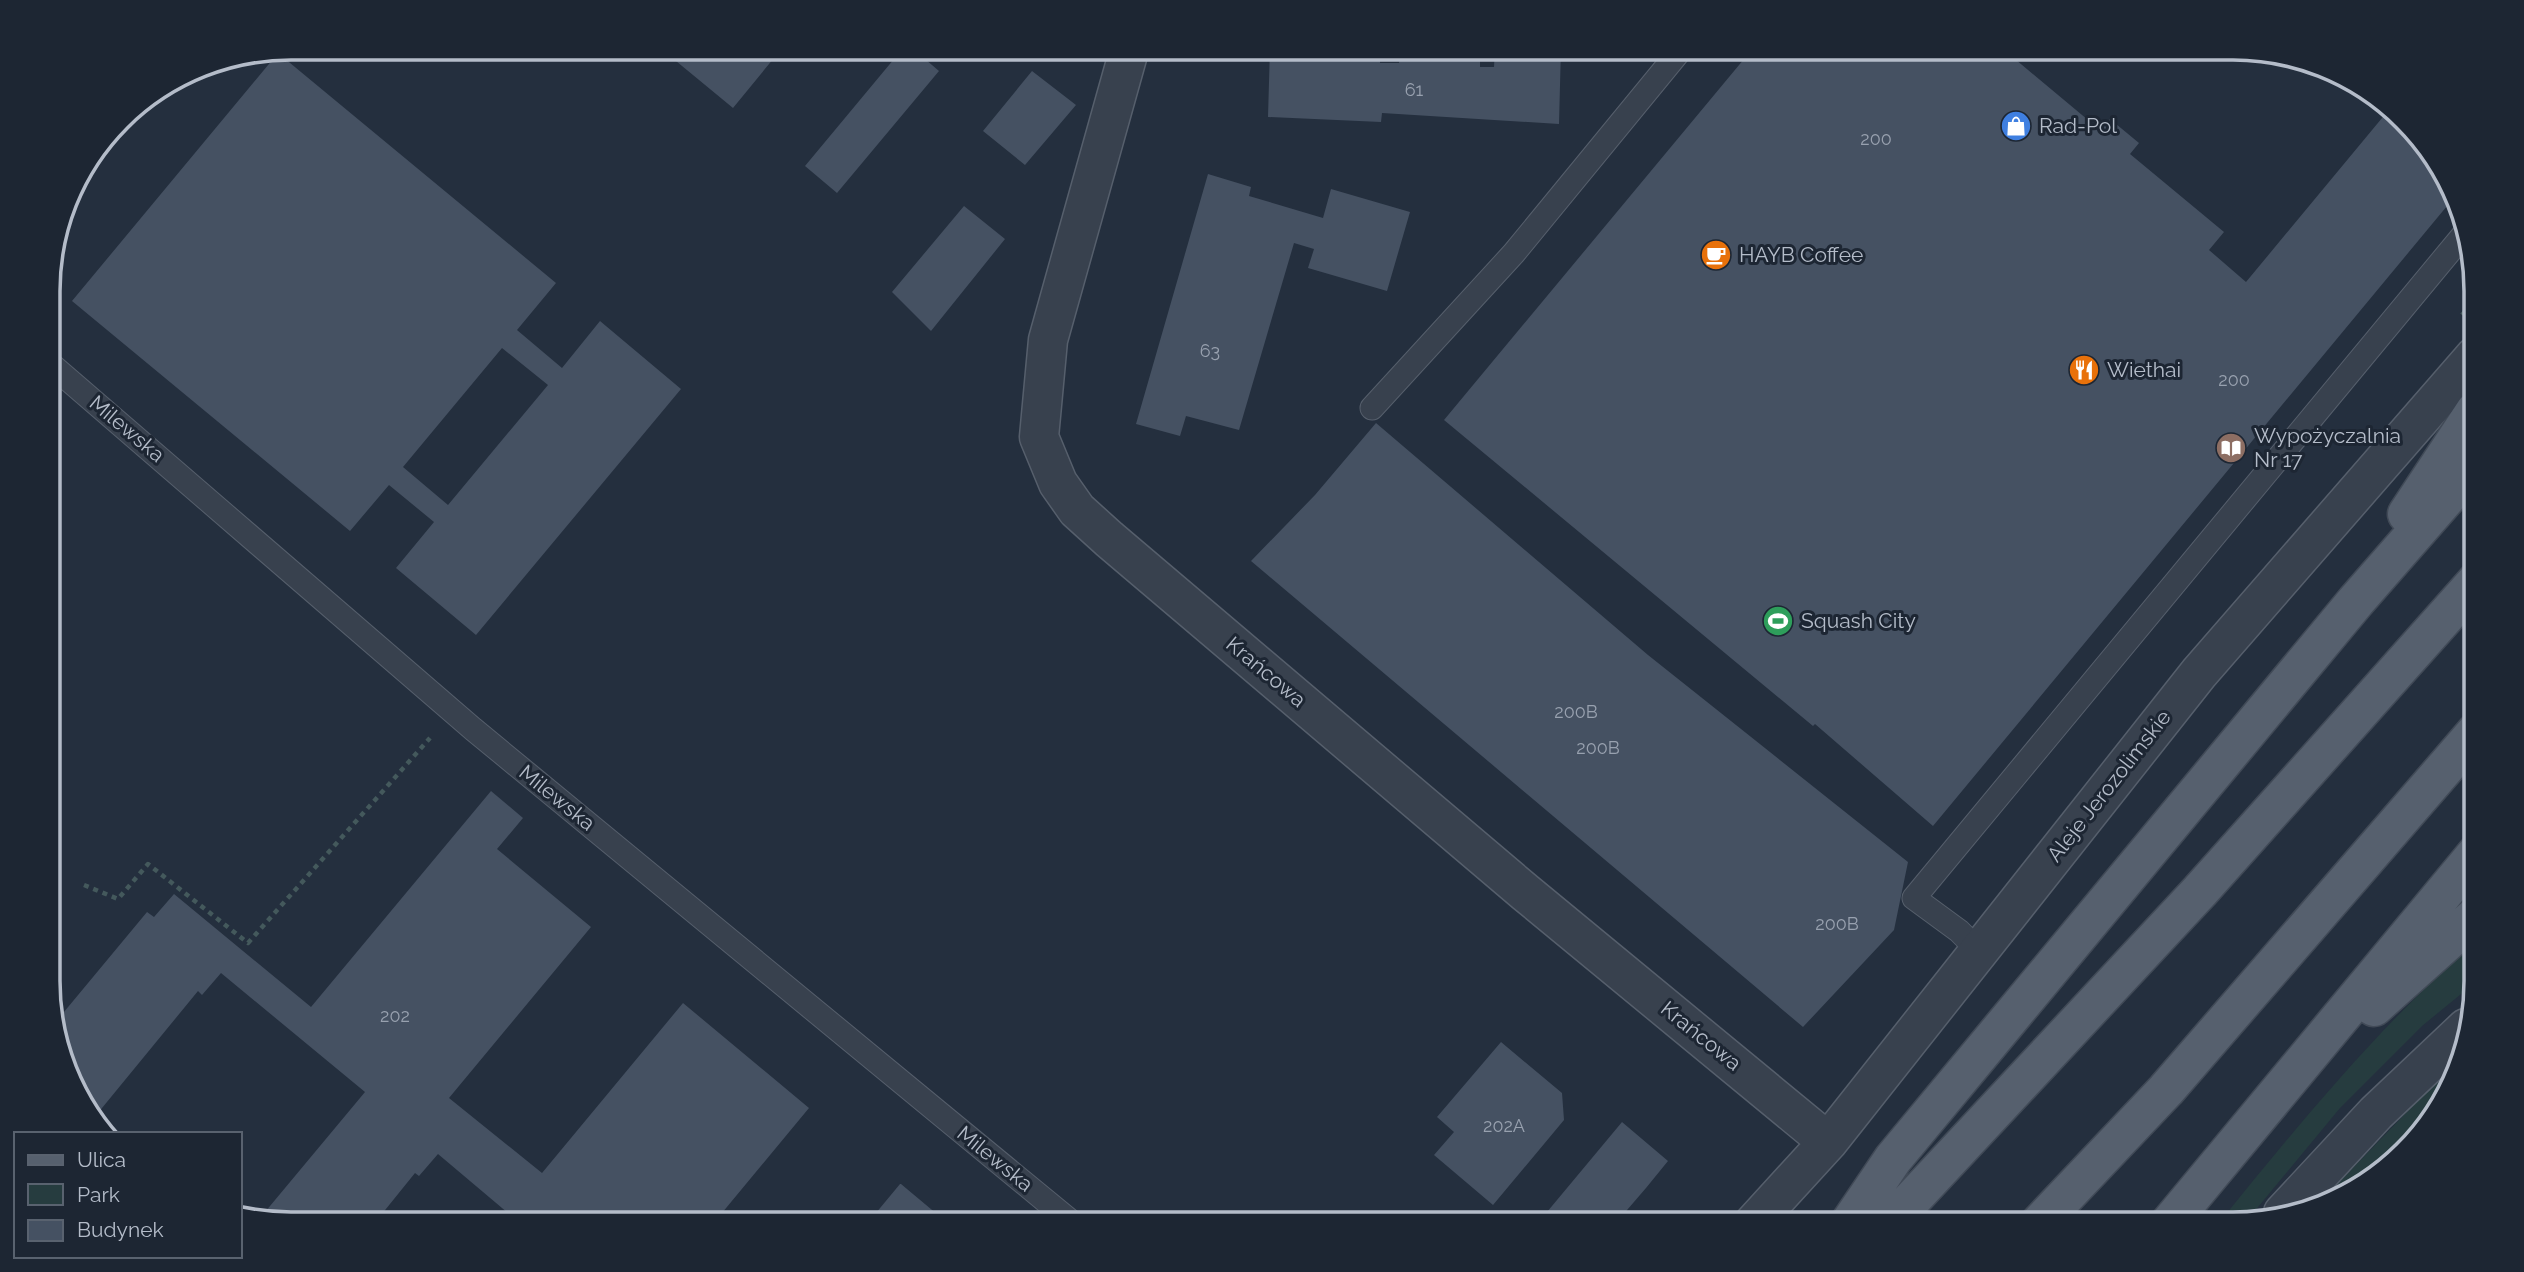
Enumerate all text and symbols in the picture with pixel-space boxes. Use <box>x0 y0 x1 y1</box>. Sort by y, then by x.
house number: 61 <box>1405 79 1424 100</box>
shop icon: Rad-Pol <box>1999 109 2033 143</box>
place label: Rad-Pol <box>2039 113 2117 138</box>
house number: 200 <box>1860 128 1892 149</box>
cafe icon: HAYB Coffee <box>1699 238 1733 272</box>
place label: HAYB Coffee <box>1739 242 1863 267</box>
house number: 63 <box>1200 340 1220 361</box>
restaurant icon: Wiethai <box>2067 353 2101 387</box>
place label: Wiethai <box>2107 357 2181 382</box>
house number: 200 <box>2218 369 2250 390</box>
street label: Milewska <box>85 390 170 467</box>
place label: Wypożyczalnia Nr 17 <box>2254 423 2401 472</box>
library icon: Wypożyczalnia Nr 17 <box>2214 431 2248 465</box>
sports icon: Squash City <box>1761 604 1795 638</box>
place label: Squash City <box>1801 608 1916 633</box>
street label: Krańcowa <box>1221 631 1311 712</box>
house number: 200B <box>1554 701 1598 722</box>
street label: Aleje Jerozolimskie <box>2042 705 2176 867</box>
house number: 200B <box>1576 737 1620 758</box>
street label: Milewska <box>514 760 600 836</box>
house number: 200B <box>1815 913 1859 934</box>
street label: Krańcowa <box>1656 996 1747 1076</box>
house number: 202 <box>380 1005 410 1026</box>
house number: 202A <box>1483 1115 1525 1136</box>
street label: Milewska <box>952 1121 1038 1197</box>
legend <box>14 1132 242 1258</box>
text: Ulica <box>77 1147 126 1172</box>
text: Park <box>77 1182 120 1207</box>
text: Budynek <box>77 1217 164 1242</box>

